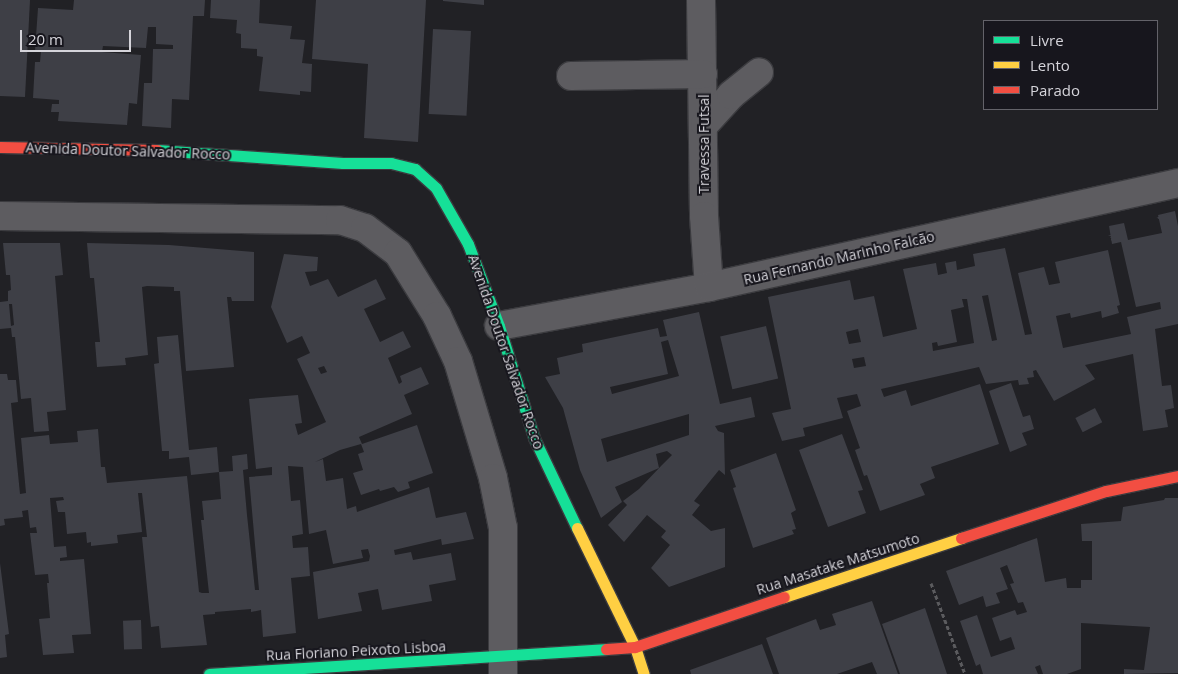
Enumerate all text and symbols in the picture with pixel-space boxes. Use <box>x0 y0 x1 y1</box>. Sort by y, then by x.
scale bar <box>22 20 134 52</box>
legend <box>983 20 1158 110</box>
text: 20 m <box>28 29 63 49</box>
text: Livre <box>1030 30 1064 50</box>
text: Lento <box>1030 55 1070 75</box>
text: Parado <box>1030 80 1080 100</box>
street label: Travessa Futsal <box>696 94 712 194</box>
street label: Avenida Doutor Salvador Rocco <box>25 139 231 163</box>
street label: Rua Fernando Marinho Falcão <box>742 228 936 288</box>
street label: Avenida Doutor Salvador Rocco <box>465 252 547 452</box>
street label: Rua Masatake Matsumoto <box>754 530 922 598</box>
street label: Rua Floriano Peixoto Lisboa <box>265 638 447 664</box>

